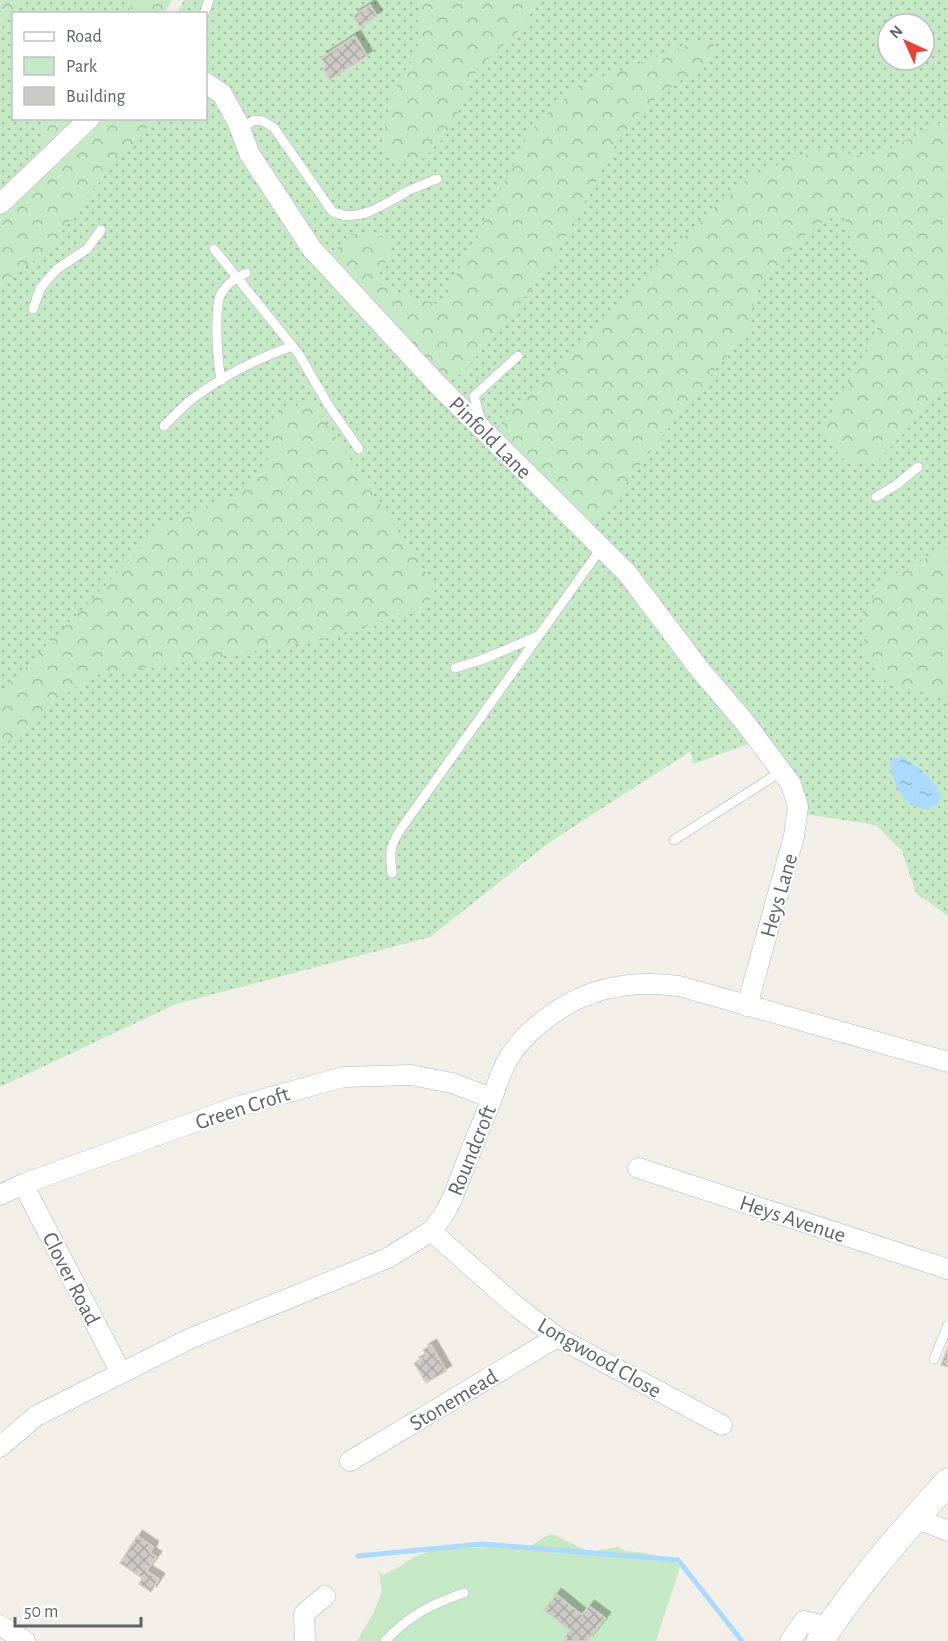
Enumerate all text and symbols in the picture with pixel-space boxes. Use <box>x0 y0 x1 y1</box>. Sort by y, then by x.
legend <box>12 12 207 120</box>
north arrow <box>876 12 936 72</box>
text: N <box>887 23 906 42</box>
text: Road <box>66 28 102 46</box>
text: Park <box>66 58 98 76</box>
text: Building <box>66 88 126 106</box>
street label: Pinfold Lane <box>445 392 536 483</box>
street label: Heys Lane <box>756 851 801 940</box>
street label: Green Croft <box>193 1082 292 1133</box>
street label: Roundcroft <box>444 1102 500 1199</box>
street label: Heys Avenue <box>737 1191 848 1246</box>
street label: Clover Road <box>38 1228 104 1328</box>
street label: Longwood Close <box>534 1314 665 1402</box>
street label: Stonemead <box>406 1365 501 1435</box>
scale bar <box>15 1590 141 1628</box>
text: 50 m <box>24 1603 58 1621</box>

